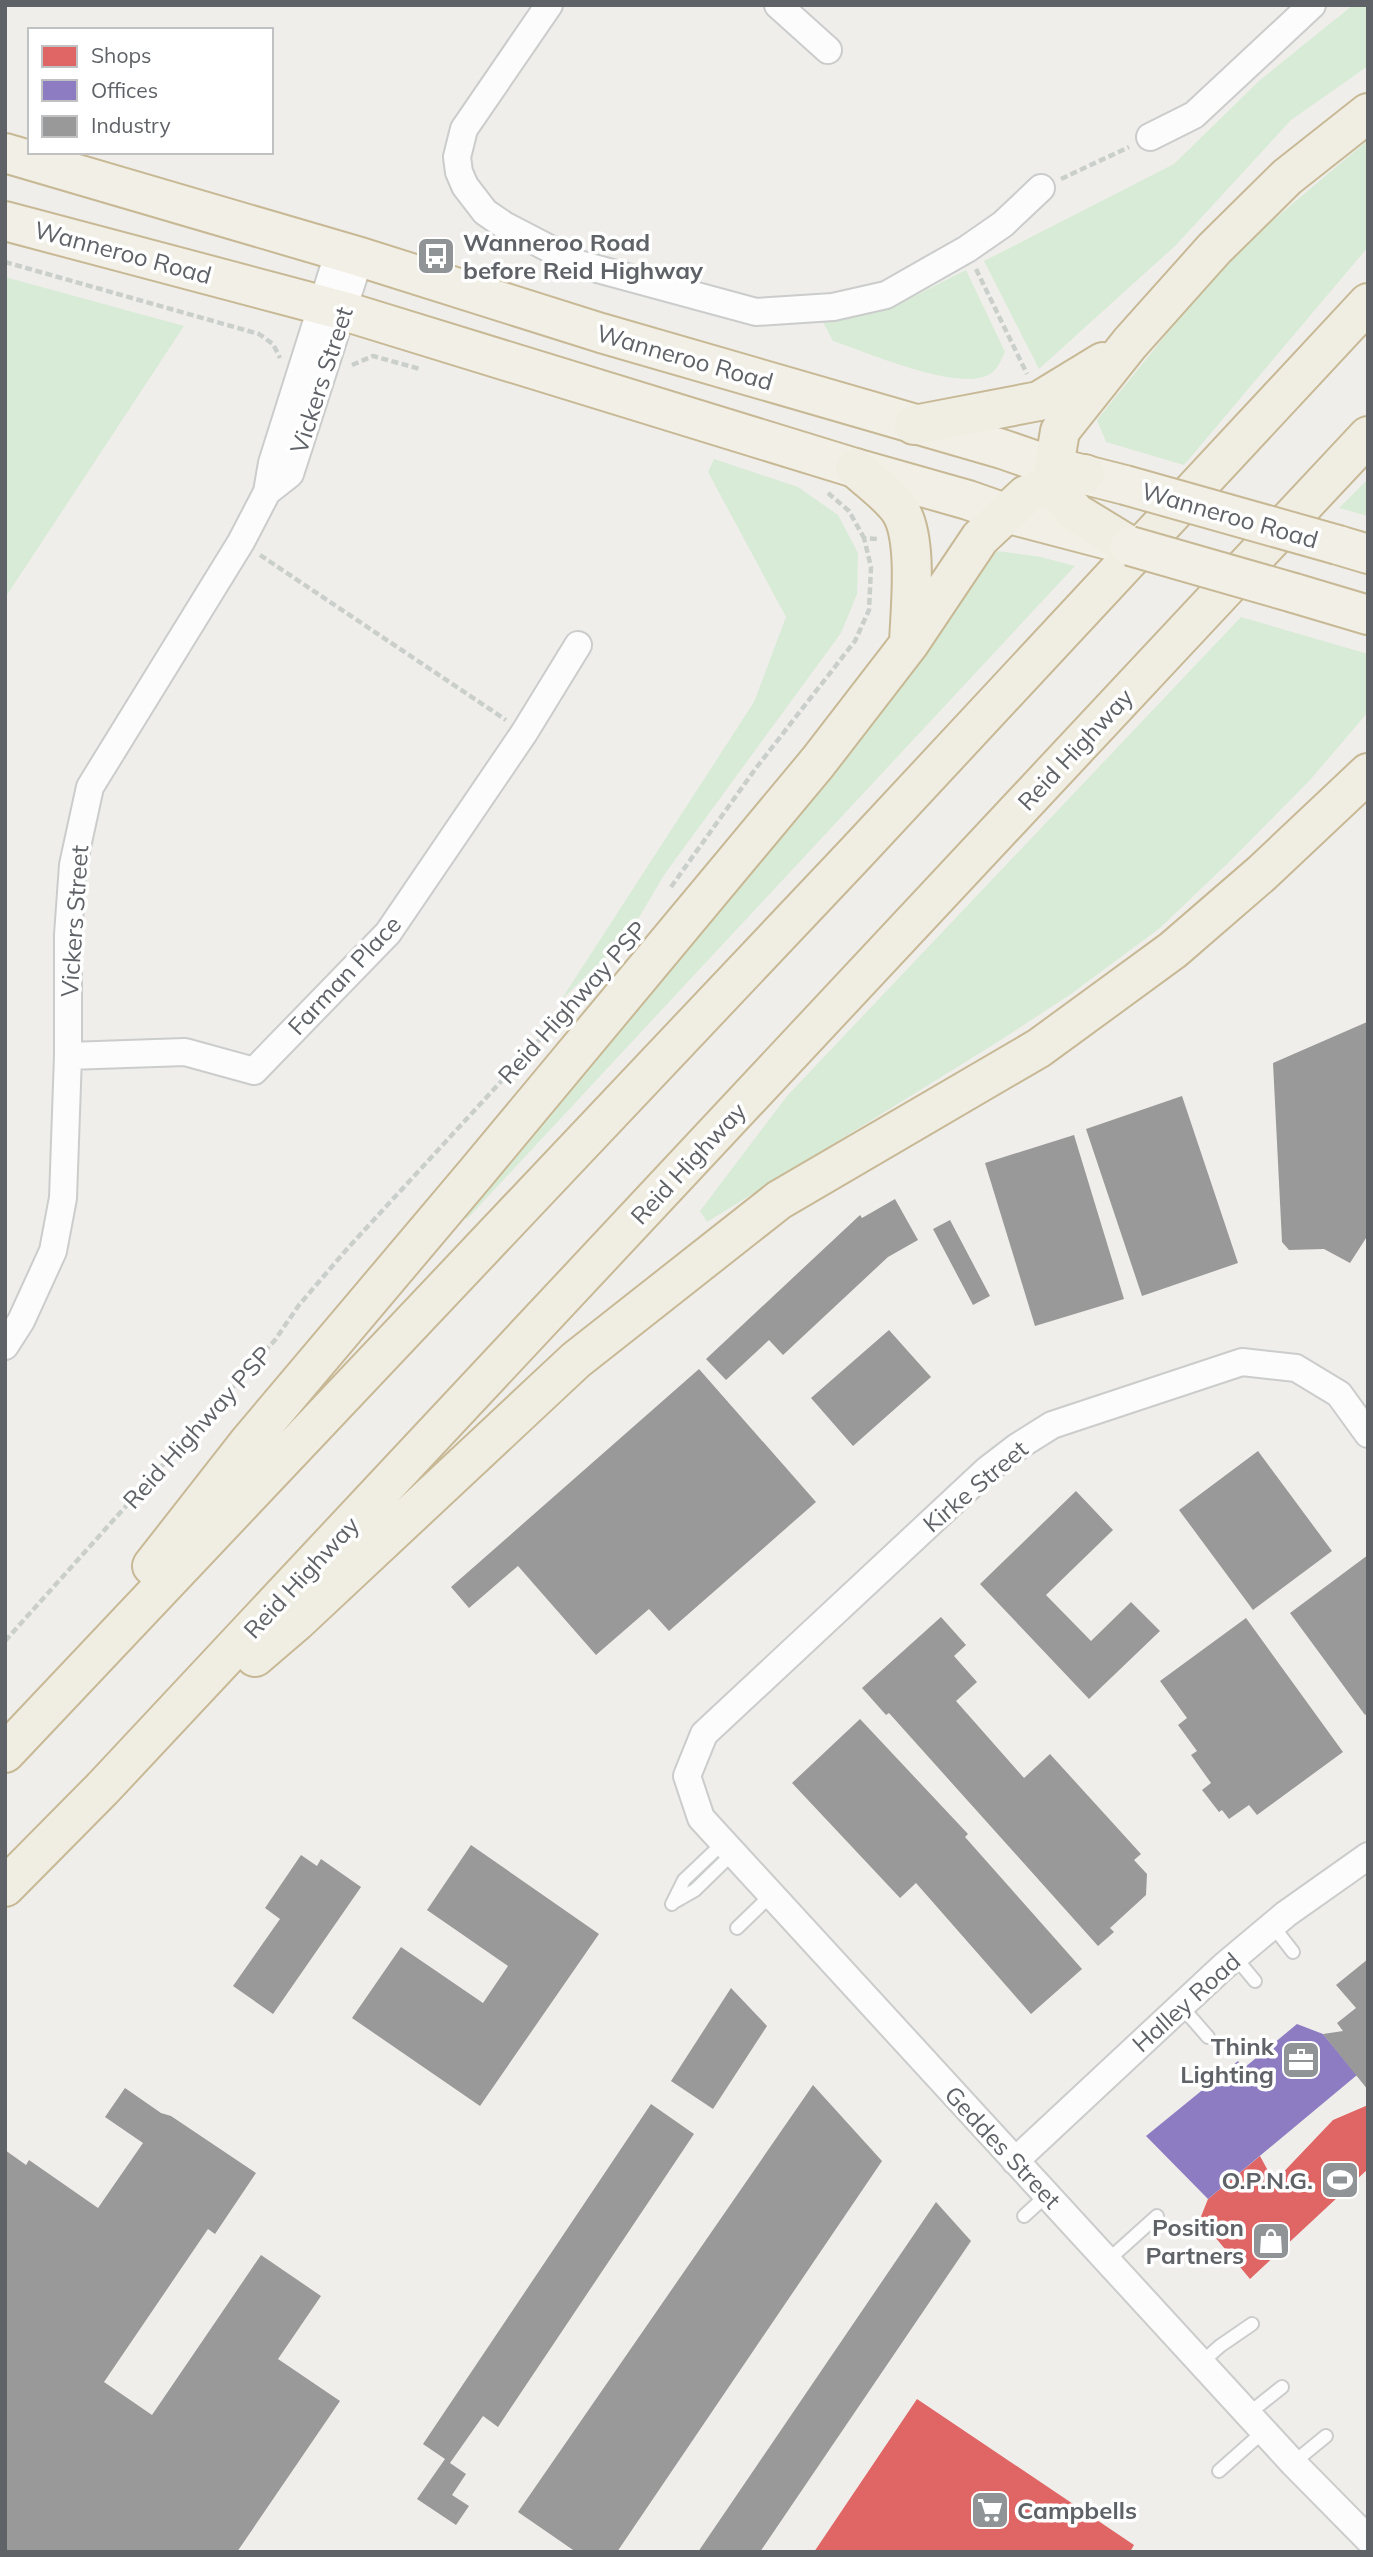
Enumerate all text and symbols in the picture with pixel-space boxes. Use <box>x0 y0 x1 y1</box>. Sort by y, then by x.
legend <box>28 28 273 154</box>
text: Shops <box>91 42 151 68</box>
text: Offices <box>91 77 158 103</box>
text: Industry <box>91 112 171 138</box>
street label: Wanneroo Road <box>31 214 215 290</box>
place label: Wanneroo Road before Reid Highway <box>463 227 704 285</box>
bus stop icon: Wanneroo Road before Reid Highway <box>415 235 457 277</box>
street label: Vickers Street <box>283 303 359 457</box>
street label: Wanneroo Road <box>593 318 777 396</box>
street label: Wanneroo Road <box>1138 476 1322 554</box>
street label: Reid Highway <box>1011 682 1139 816</box>
street label: Vickers Street <box>54 844 94 998</box>
street label: Farman Place <box>281 909 407 1041</box>
street label: Reid Highway PSP <box>491 915 653 1089</box>
street label: Reid Highway <box>624 1096 752 1230</box>
street label: Reid Highway PSP <box>116 1340 278 1514</box>
street label: Kirke Street <box>917 1434 1033 1538</box>
street label: Reid Highway <box>237 1510 365 1644</box>
street label: Halley Road <box>1126 1946 1246 2058</box>
place label: Think Lighting <box>1180 2031 1275 2089</box>
office icon: Think Lighting <box>1280 2039 1322 2081</box>
street label: Geddes Street <box>938 2079 1068 2215</box>
sports icon: O.P.N.G. <box>1319 2159 1361 2201</box>
place label: O.P.N.G. <box>1222 2165 1313 2195</box>
place label: Position Partners <box>1146 2212 1244 2270</box>
shop icon: Position Partners <box>1250 2220 1292 2262</box>
supermarket icon: Campbells <box>969 2489 1011 2531</box>
place label: Campbells <box>1017 2495 1137 2525</box>

